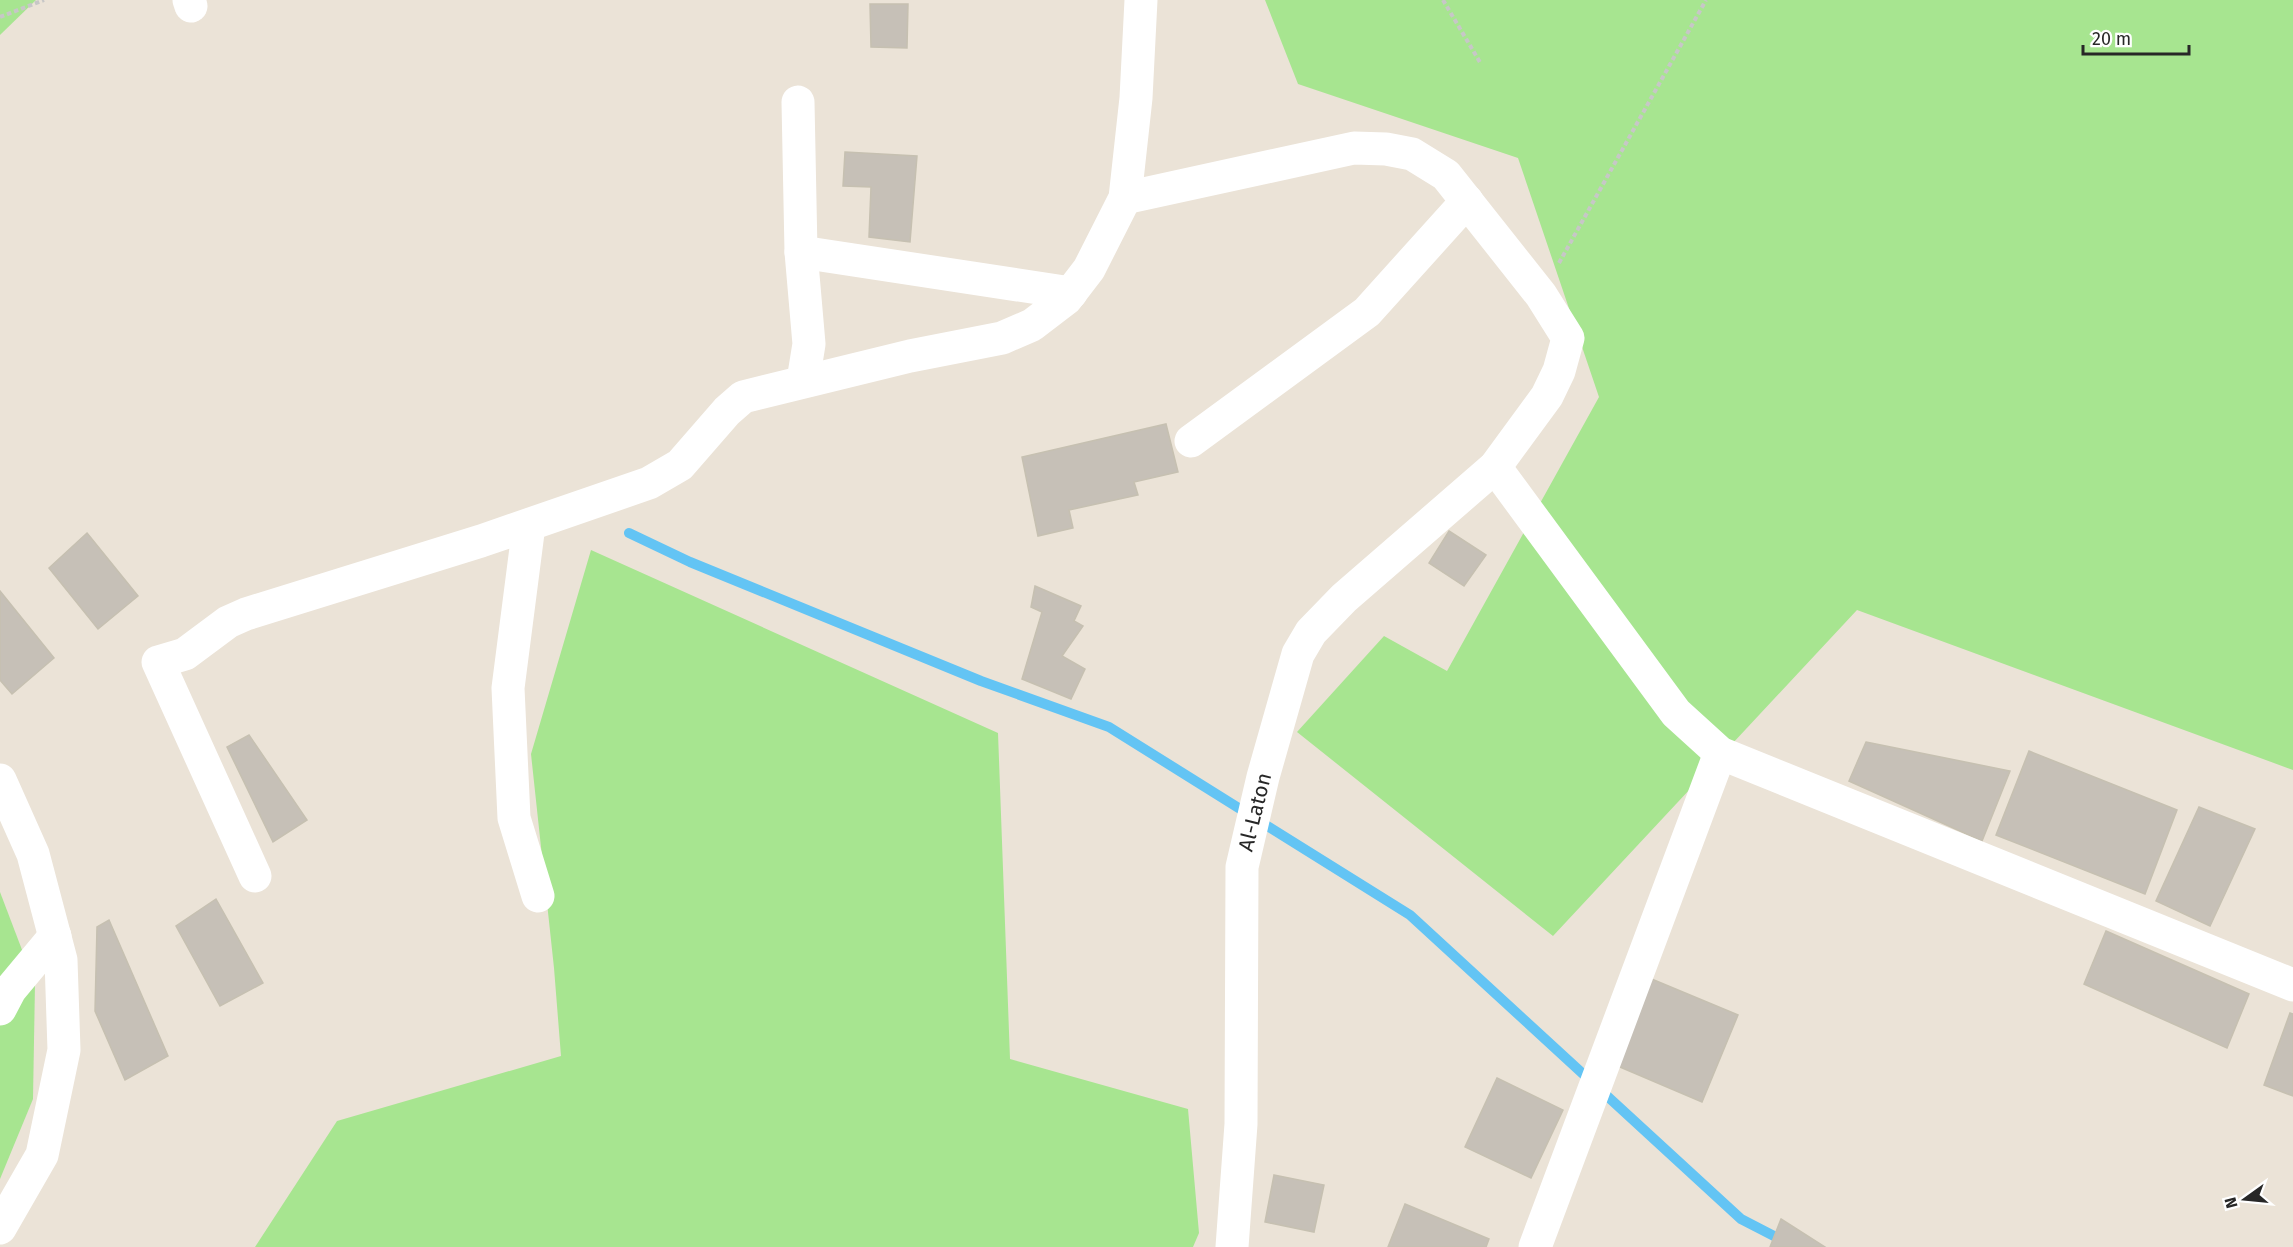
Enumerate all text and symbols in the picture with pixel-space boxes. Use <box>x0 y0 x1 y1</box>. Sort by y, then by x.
scale bar <box>2083 18 2190 56</box>
text: 20 m <box>2092 28 2131 50</box>
street label: Al-Laton <box>1233 770 1277 854</box>
north arrow <box>2215 1169 2275 1229</box>
text: N <box>2220 1195 2242 1210</box>

